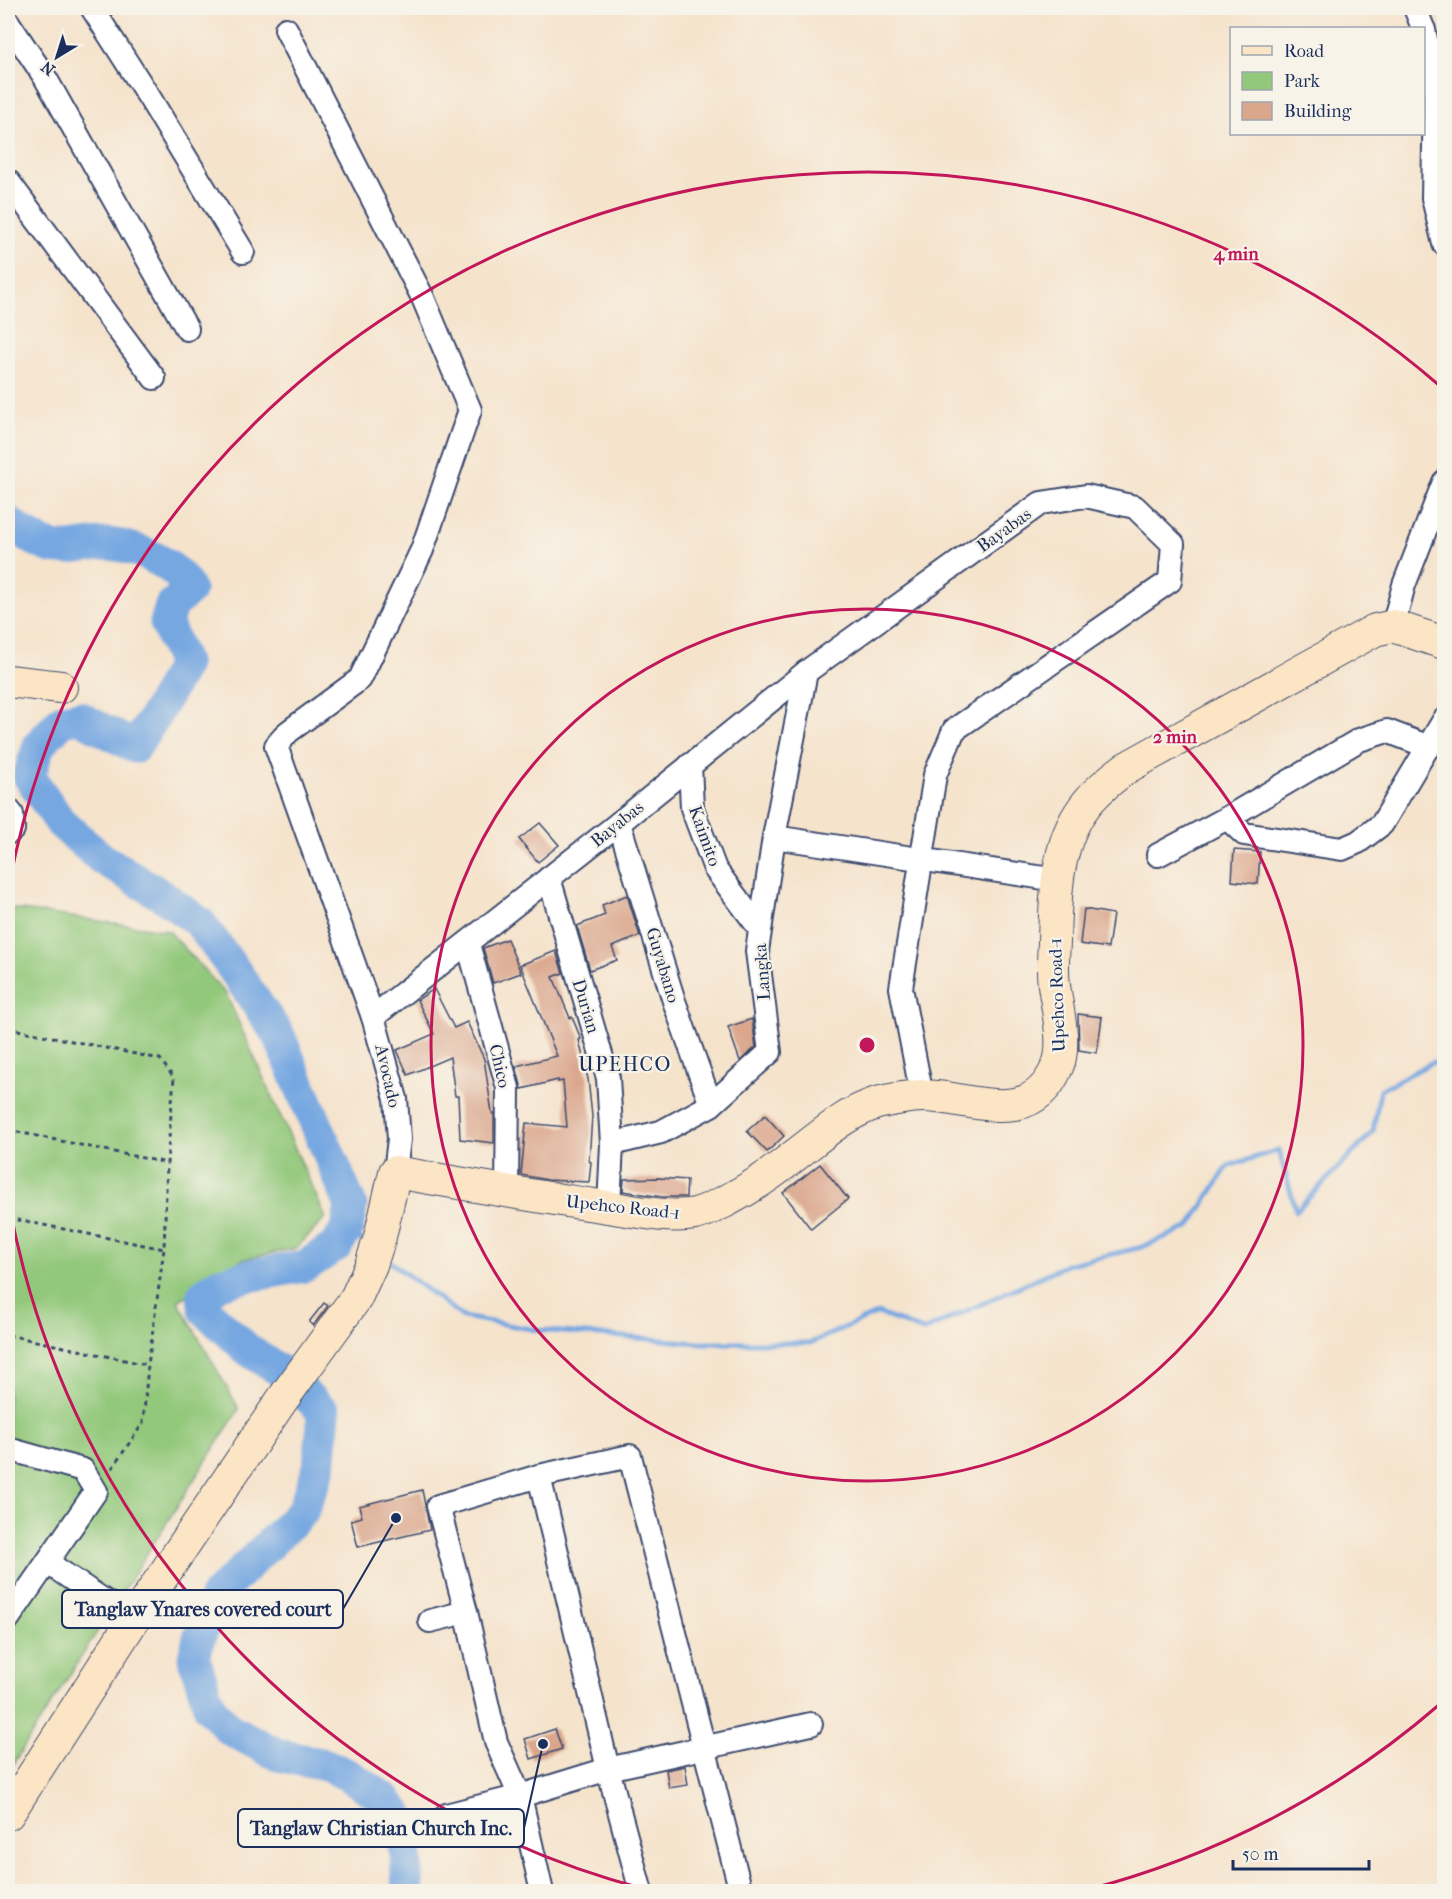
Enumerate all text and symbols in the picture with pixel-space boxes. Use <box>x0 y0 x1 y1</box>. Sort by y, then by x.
north arrow <box>27 27 87 87</box>
legend <box>1230 27 1425 135</box>
text: Road <box>1284 41 1324 62</box>
text: N <box>37 57 59 80</box>
text: Park <box>1284 71 1321 92</box>
text: Building <box>1284 101 1352 122</box>
text: 4 min <box>1212 244 1259 265</box>
street label: Bayabas <box>973 504 1036 557</box>
text: 2 min <box>1153 727 1197 748</box>
street label: Bayabas <box>587 797 648 852</box>
street label: Kaimito <box>684 803 725 869</box>
street label: Guyabano <box>641 925 684 1005</box>
street label: Upehco Road-1 <box>1045 937 1070 1053</box>
street label: Langka <box>750 942 775 1001</box>
street label: Durian <box>567 976 604 1036</box>
centre of rings <box>857 1035 877 1055</box>
street label: Avocado <box>370 1041 405 1110</box>
street label: Chico <box>484 1042 515 1090</box>
district label: UPEHCO <box>578 1053 672 1076</box>
street label: Upehco Road-1 <box>565 1191 681 1224</box>
callout: Tanglaw Ynares covered court <box>62 1590 343 1628</box>
text: Tanglaw Ynares covered court <box>73 1598 332 1621</box>
callout: Tanglaw Christian Church Inc. <box>238 1809 524 1847</box>
text: Tanglaw Christian Church Inc. <box>249 1817 512 1840</box>
scale bar <box>1233 1833 1370 1871</box>
text: 50 m <box>1242 1844 1279 1865</box>

